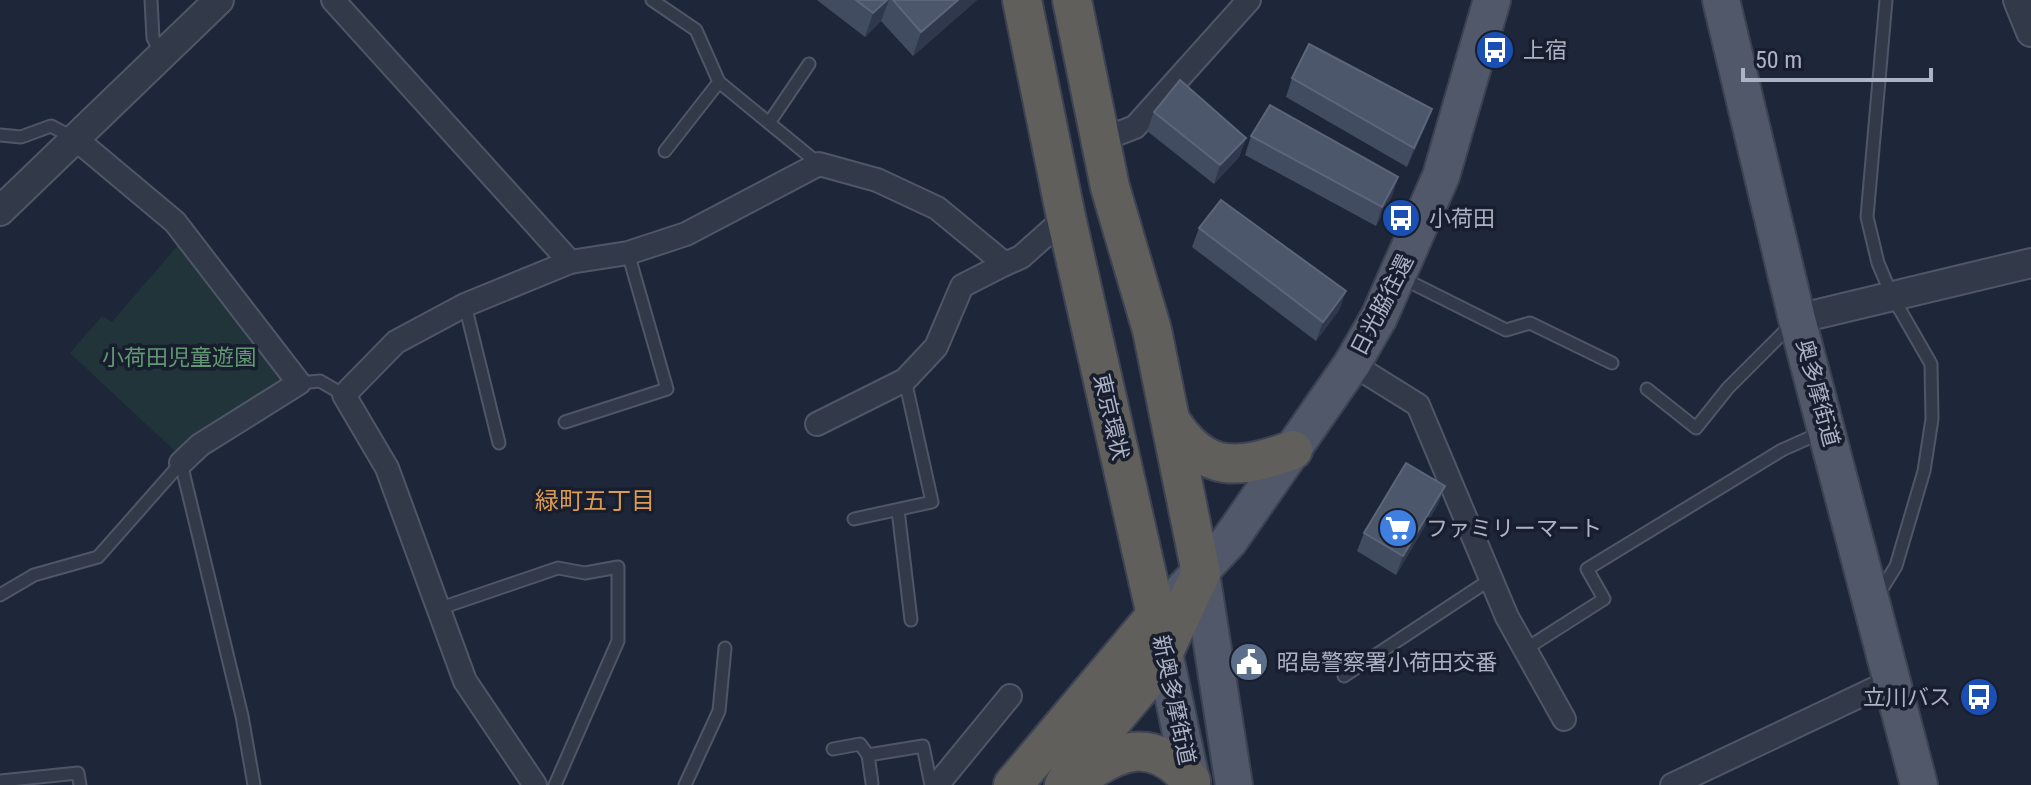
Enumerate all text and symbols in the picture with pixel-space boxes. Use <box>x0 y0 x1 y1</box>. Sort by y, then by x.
bus stop icon: 上宿 <box>1474 29 1516 71</box>
scale bar <box>1743 32 1931 82</box>
place label: 上宿 <box>1523 38 1567 63</box>
text: 50 m <box>1755 46 1802 74</box>
bus stop icon: 小荷田 <box>1380 197 1422 239</box>
place label: 小荷田 <box>1429 206 1495 231</box>
street label: 日光脇往還 <box>1346 250 1418 360</box>
street label: 奥多摩街道 <box>1792 337 1844 449</box>
park label: 小荷田児童遊園 <box>102 345 256 370</box>
street label: 東京環状 <box>1089 371 1133 463</box>
district label: 緑町五丁目 <box>535 487 655 515</box>
supermarket icon: ファミリーマート <box>1377 507 1419 549</box>
place label: ファミリーマート <box>1426 516 1602 541</box>
street label: 新奥多摩街道 <box>1148 633 1200 767</box>
public building icon: 昭島警察署小荷田交番 <box>1228 641 1270 683</box>
place label: 昭島警察署小荷田交番 <box>1277 650 1497 675</box>
bus stop icon: 立川バス <box>1958 676 2000 718</box>
place label: 立川バス <box>1863 685 1951 710</box>

